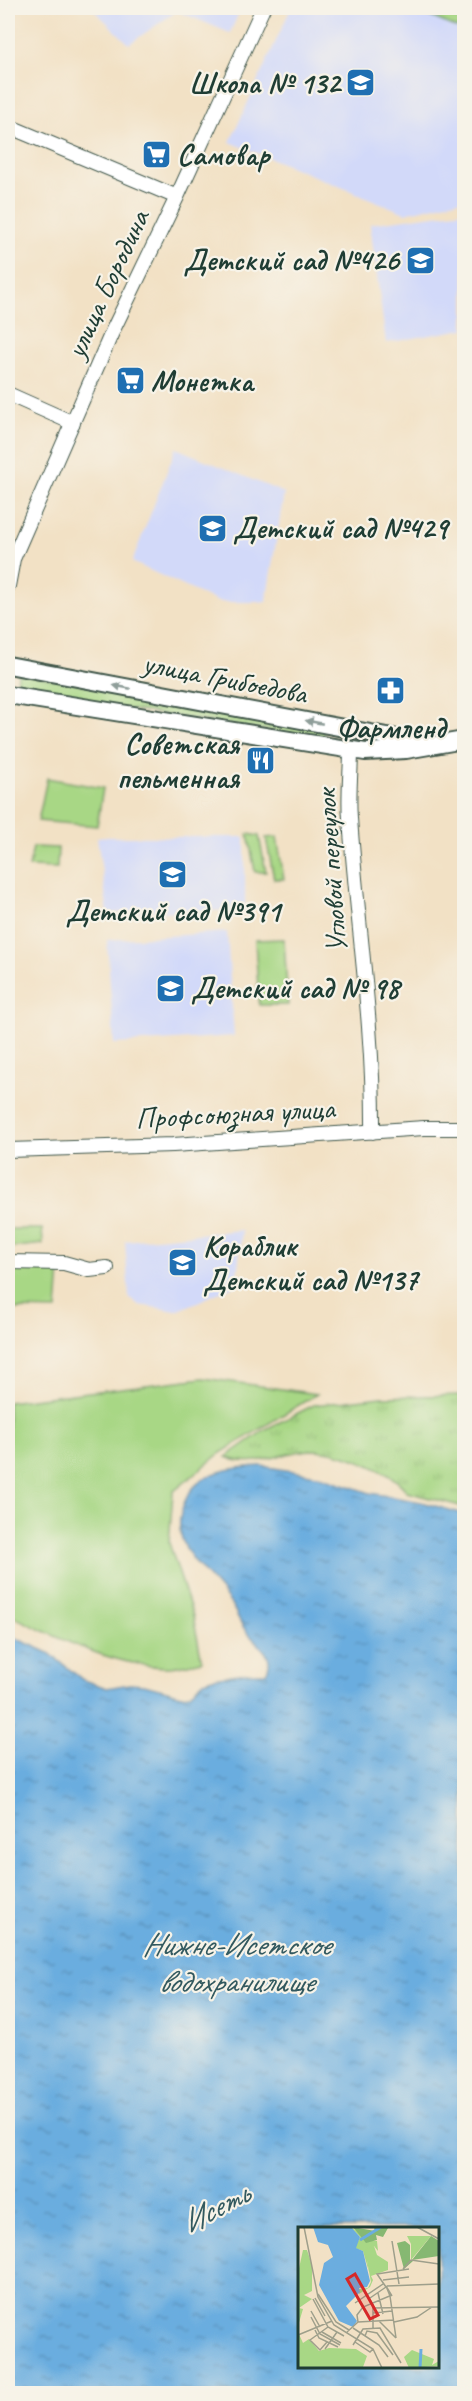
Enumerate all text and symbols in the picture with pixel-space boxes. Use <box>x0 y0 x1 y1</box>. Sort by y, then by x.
place label: Школа № 132 <box>189 64 342 102</box>
school or university icon: Школа № 132 <box>345 67 377 99</box>
place label: Самовар <box>177 136 272 174</box>
supermarket icon: Самовар <box>140 139 172 171</box>
street label: улица Бородина <box>55 202 159 366</box>
place label: Детский сад №426 <box>184 241 401 279</box>
school or university icon: Детский сад №426 <box>404 244 436 276</box>
place label: Монетка <box>151 362 256 400</box>
supermarket icon: Монетка <box>114 365 146 397</box>
place label: Детский сад №429 <box>233 509 451 547</box>
school or university icon: Детский сад №429 <box>196 512 228 544</box>
street label: улица Грибоедова <box>138 643 312 713</box>
pharmacy icon: Фармленд <box>375 675 407 707</box>
one-way arrow <box>112 682 131 691</box>
place label: Фармленд <box>336 709 449 747</box>
one-way arrow <box>304 717 323 726</box>
place label: Советская пельменная <box>117 725 241 797</box>
restaurant icon: Советская пельменная <box>244 745 276 777</box>
street label: Угловой переулок <box>306 785 356 954</box>
school or university icon: Детский сад №391 <box>157 858 189 890</box>
place label: Детский сад №391 <box>66 892 284 930</box>
place label: Детский сад № 98 <box>191 969 403 1007</box>
school or university icon: Детский сад № 98 <box>154 972 186 1004</box>
street label: Профсоюзная улица <box>134 1089 338 1137</box>
place label: Кораблик Детский сад №137 <box>203 1227 421 1299</box>
school or university icon: Кораблик Детский сад №137 <box>166 1247 198 1279</box>
water label: Нижне-Исетское водохранилище <box>142 1924 334 2002</box>
water label: Исеть <box>174 2172 259 2243</box>
inset map <box>298 2227 439 2368</box>

